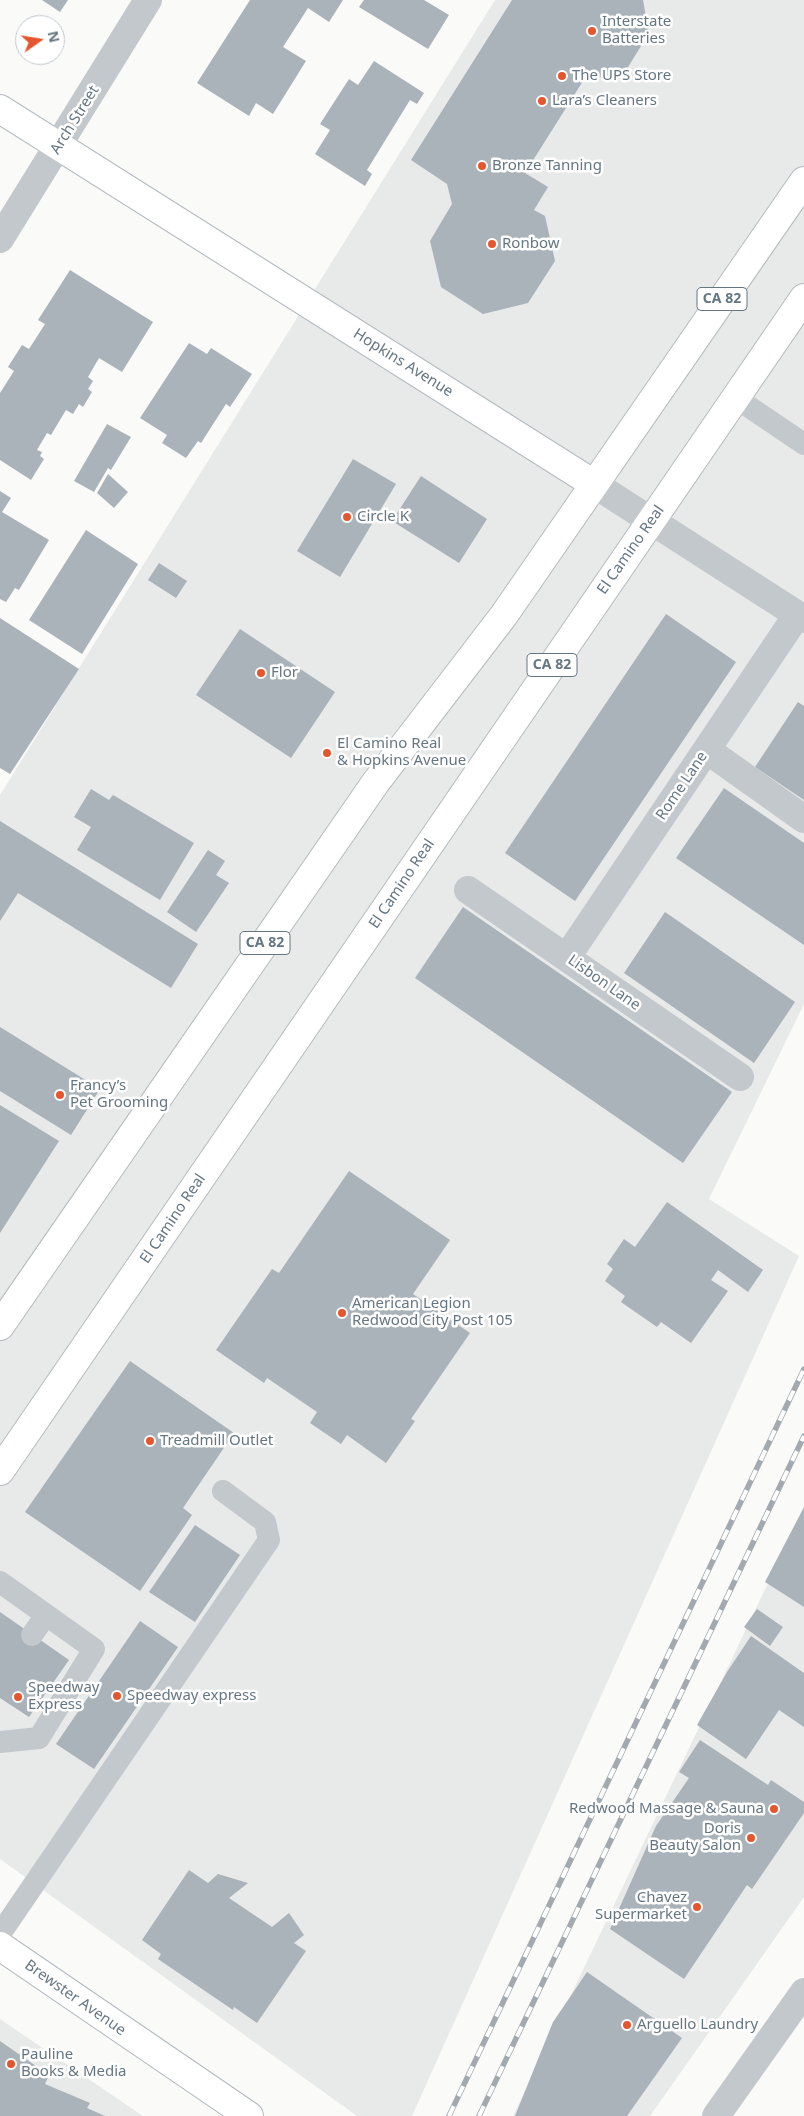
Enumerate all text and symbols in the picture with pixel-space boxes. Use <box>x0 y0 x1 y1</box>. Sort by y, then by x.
place label: Interstate Batteries <box>602 13 671 48</box>
north arrow <box>15 15 65 65</box>
marker: Interstate Batteries <box>586 25 598 37</box>
text: N <box>44 29 65 44</box>
place label: The UPS Store <box>572 67 671 85</box>
marker: The UPS Store <box>556 70 568 82</box>
street label: Arch Street <box>47 82 103 158</box>
place label: Lara’s Cleaners <box>552 92 657 110</box>
marker: Lara’s Cleaners <box>536 95 548 107</box>
place label: Bronze Tanning <box>492 157 602 175</box>
marker: Bronze Tanning <box>476 160 488 172</box>
place label: Ronbow <box>502 235 559 253</box>
marker: Ronbow <box>486 238 498 250</box>
road number: CA 82 <box>697 288 747 310</box>
street label: Hopkins Avenue <box>350 325 456 401</box>
street label: El Camino Real <box>594 502 668 598</box>
place label: Circle K <box>357 508 409 526</box>
marker: Circle K <box>341 511 353 523</box>
road number: CA 82 <box>527 654 577 676</box>
place label: Flor <box>271 664 298 682</box>
marker: Flor <box>255 667 267 679</box>
place label: El Camino Real & Hopkins Avenue <box>337 735 466 770</box>
marker: El Camino Real & Hopkins Avenue <box>321 747 333 759</box>
street label: Rome Lane <box>653 748 711 824</box>
street label: El Camino Real <box>365 836 439 932</box>
road number: CA 82 <box>240 931 290 954</box>
street label: Lisbon Lane <box>564 951 644 1015</box>
place label: Francy’s Pet Grooming <box>70 1077 168 1112</box>
marker: Francy’s Pet Grooming <box>54 1089 66 1101</box>
street label: El Camino Real <box>136 1171 210 1267</box>
place label: American Legion Redwood City Post 105 <box>352 1295 513 1330</box>
marker: American Legion Redwood City Post 105 <box>336 1307 348 1319</box>
place label: Treadmill Outlet <box>160 1432 273 1450</box>
marker: Treadmill Outlet <box>144 1435 156 1447</box>
place label: Speedway Express <box>28 1679 99 1714</box>
place label: Speedway express <box>127 1687 256 1705</box>
marker: Speedway express <box>111 1690 123 1702</box>
marker: Speedway Express <box>12 1691 24 1703</box>
place label: Redwood Massage & Sauna <box>569 1800 764 1818</box>
marker: Redwood Massage & Sauna <box>768 1803 780 1815</box>
place label: Doris Beauty Salon <box>649 1820 741 1855</box>
marker: Doris Beauty Salon <box>745 1832 757 1844</box>
place label: Chavez Supermarket <box>595 1889 687 1924</box>
marker: Chavez Supermarket <box>691 1901 703 1913</box>
street label: Brewster Avenue <box>21 1956 129 2040</box>
place label: Arguello Laundry <box>637 2016 758 2034</box>
marker: Arguello Laundry <box>621 2019 633 2031</box>
place label: Pauline Books & Media <box>21 2046 126 2081</box>
marker: Pauline Books & Media <box>5 2058 17 2070</box>

